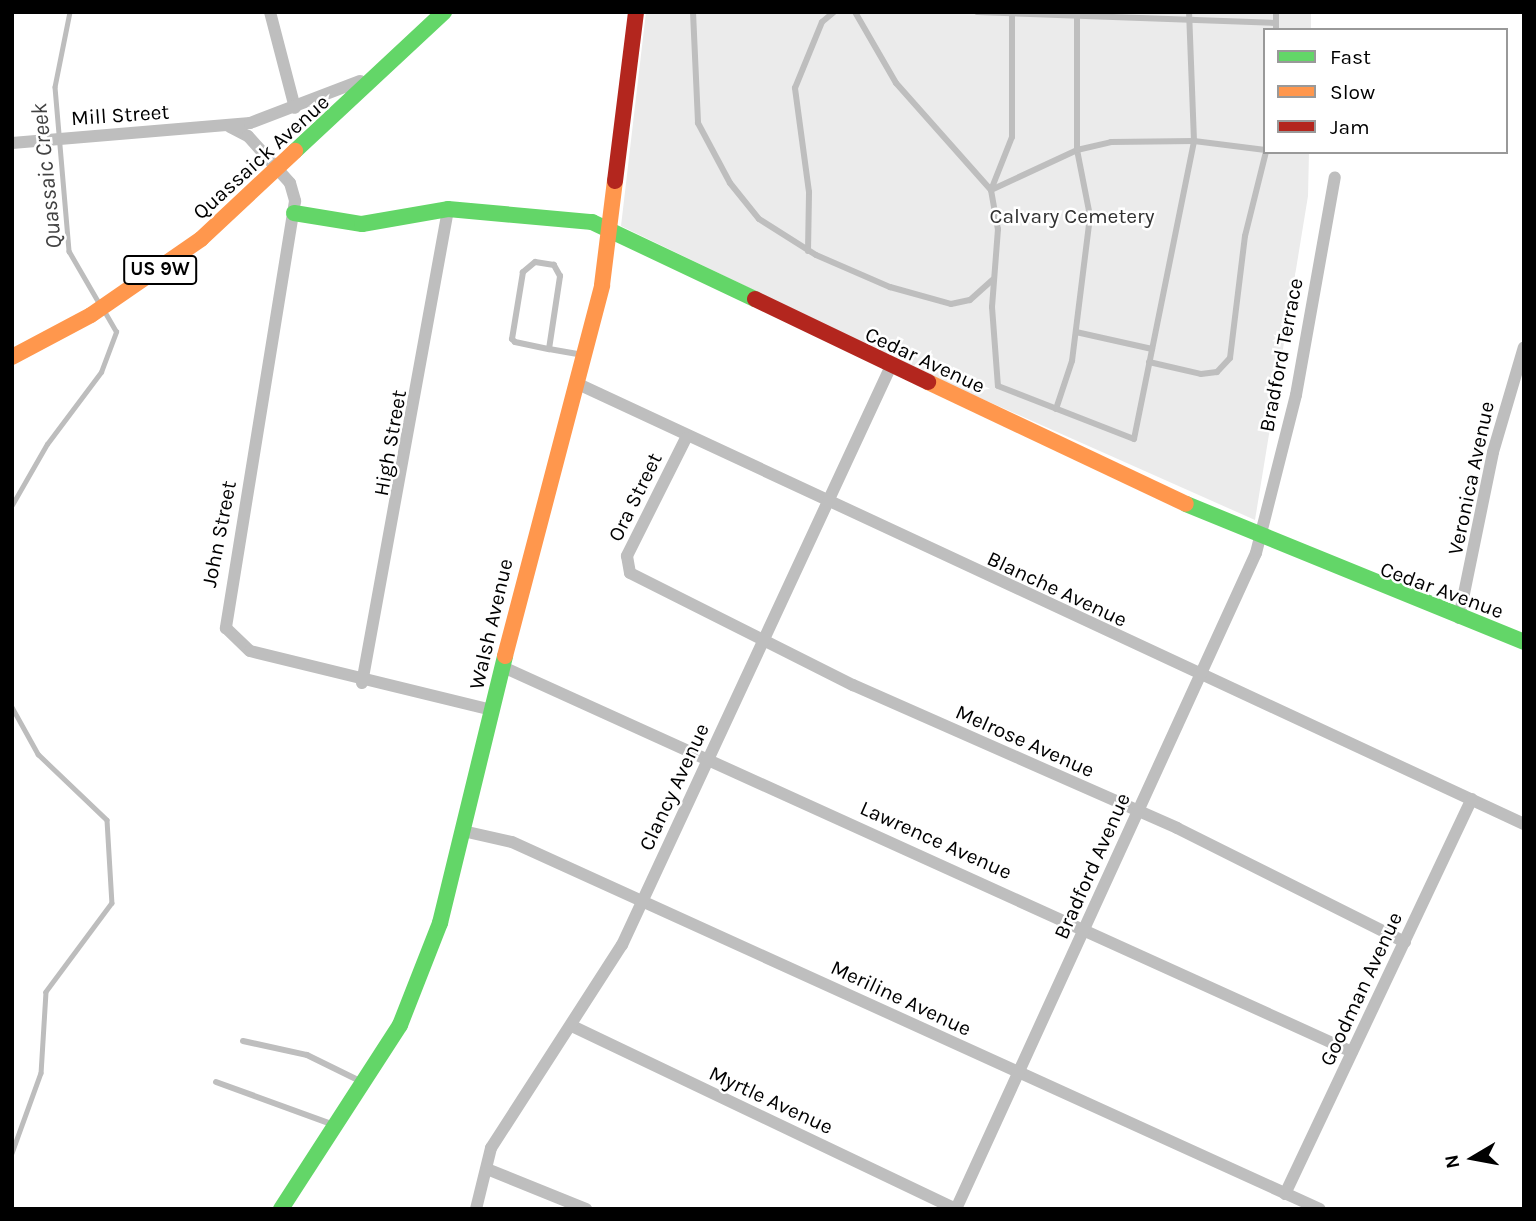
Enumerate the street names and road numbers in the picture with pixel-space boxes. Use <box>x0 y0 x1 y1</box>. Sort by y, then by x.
street label: Quassaick Avenue <box>188 89 334 225</box>
street label: Mill Street <box>70 99 170 131</box>
road number: US 9W <box>122 254 198 286</box>
street label: Bradford Terrace <box>1254 276 1308 434</box>
street label: Cedar Avenue <box>861 321 989 399</box>
street label: High Street <box>368 388 412 498</box>
street label: Veronica Avenue <box>1442 399 1500 557</box>
street label: Ora Street <box>603 449 667 545</box>
street label: John Street <box>196 479 242 589</box>
street label: Blanche Avenue <box>983 546 1131 632</box>
street label: Walsh Avenue <box>464 556 518 692</box>
street label: Cedar Avenue <box>1377 556 1507 624</box>
street label: Melrose Avenue <box>952 699 1098 783</box>
street label: Clancy Avenue <box>633 719 715 855</box>
street label: Bradford Avenue <box>1048 789 1136 943</box>
street label: Lawrence Avenue <box>856 795 1016 885</box>
street label: Goodman Avenue <box>1314 908 1408 1070</box>
street label: Meriline Avenue <box>827 954 975 1042</box>
street label: Myrtle Avenue <box>705 1060 837 1140</box>

